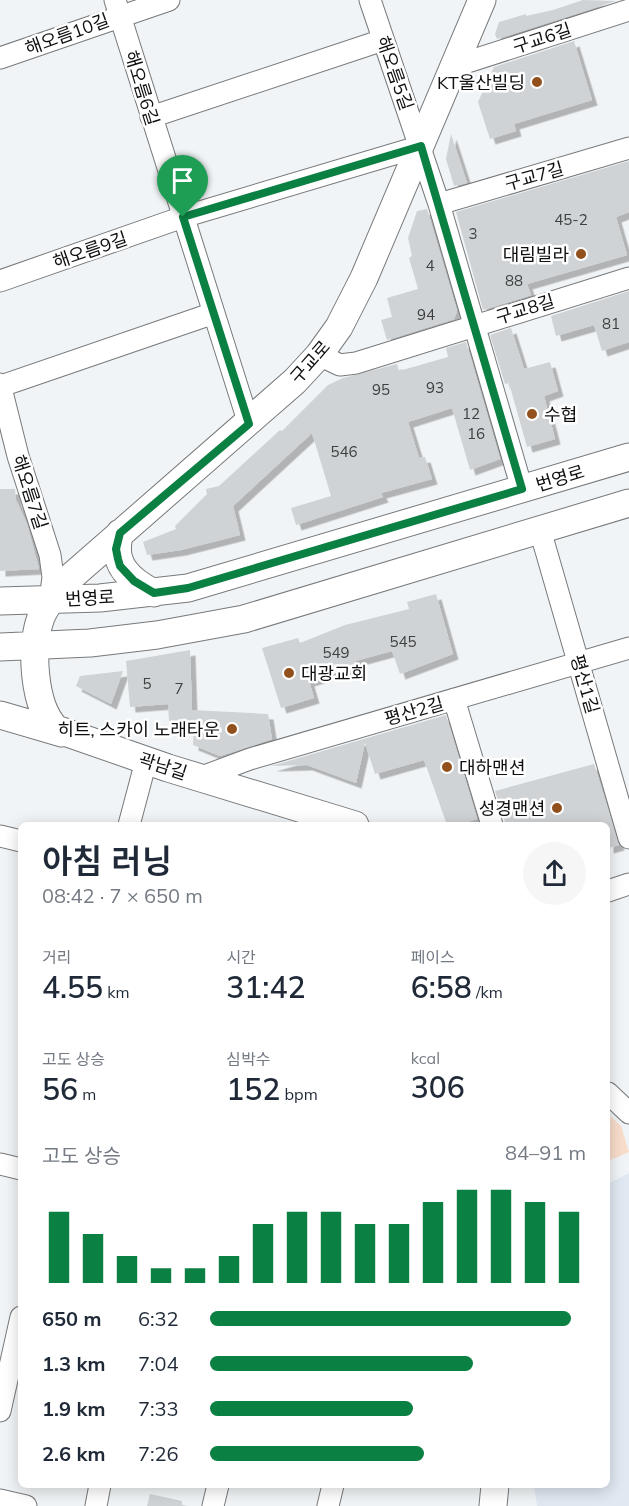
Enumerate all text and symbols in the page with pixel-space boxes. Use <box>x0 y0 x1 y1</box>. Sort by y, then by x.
street label: 해오름10길 <box>22 8 112 60</box>
street label: 구교6길 <box>510 18 574 58</box>
street label: 해오름5길 <box>372 33 418 113</box>
street label: 해오름6길 <box>120 48 164 128</box>
place label: KT울산빌딩 <box>437 71 525 94</box>
marker: KT울산빌딩 <box>530 75 544 89</box>
pin <box>157 155 208 217</box>
street label: 구교7길 <box>502 157 566 195</box>
icon: arrive <box>166 164 199 197</box>
house number: 45-2 <box>554 210 588 229</box>
house number: 3 <box>468 224 478 243</box>
street label: 해오름9길 <box>50 227 130 273</box>
place label: 대림빌라 <box>503 243 569 266</box>
marker: 대림빌라 <box>574 247 588 261</box>
house number: 4 <box>425 256 435 275</box>
house number: 88 <box>505 271 523 290</box>
street label: 구교8길 <box>493 289 557 329</box>
house number: 94 <box>417 305 435 324</box>
house number: 81 <box>602 314 620 333</box>
street label: 구교로 <box>285 336 335 388</box>
house number: 93 <box>426 378 444 397</box>
house number: 95 <box>372 380 390 399</box>
place label: 수협 <box>544 403 577 426</box>
house number: 12 <box>462 404 480 423</box>
marker: 수협 <box>525 407 539 421</box>
house number: 16 <box>467 424 485 443</box>
house number: 546 <box>330 442 358 461</box>
street label: 해오름7길 <box>7 452 53 532</box>
street label: 번영로 <box>533 460 587 496</box>
street label: 번영로 <box>65 585 115 611</box>
house number: 545 <box>389 632 417 651</box>
house number: 549 <box>322 643 350 662</box>
street label: 평산1길 <box>566 652 604 716</box>
place label: 대광교회 <box>301 662 367 685</box>
marker: 대광교회 <box>282 666 296 680</box>
house number: 5 <box>142 674 152 693</box>
house number: 7 <box>174 679 184 698</box>
street label: 평산2길 <box>382 692 446 730</box>
place label: 히트, 스카이 노래타운 <box>57 718 220 741</box>
marker: 히트, 스카이 노래타운 <box>225 722 239 736</box>
street label: 곽남길 <box>136 747 190 785</box>
place label: 대하맨션 <box>459 756 525 779</box>
marker: 대하맨션 <box>440 760 454 774</box>
place label: 성경맨션 <box>479 797 545 820</box>
marker: 성경맨션 <box>550 801 564 815</box>
text: 아침 러닝 <box>42 840 172 881</box>
button: share <box>523 842 586 905</box>
text: 08:42 · 7 × 650 m <box>42 883 203 908</box>
text: 거리 <box>42 947 71 967</box>
text: 시간 <box>226 947 256 967</box>
text: 페이스 <box>411 947 455 967</box>
text: 4.55 <box>42 968 103 1006</box>
text: 31:42 <box>226 968 305 1006</box>
text: 6:58 <box>411 968 472 1006</box>
text: km <box>103 982 130 1002</box>
text: /km <box>472 982 503 1002</box>
text: kcal <box>411 1048 440 1068</box>
text: 고도 상승 <box>42 1049 105 1069</box>
text: 심박수 <box>226 1049 271 1069</box>
text: 306 <box>411 1068 465 1106</box>
text: 56 <box>42 1070 78 1108</box>
text: 152 <box>226 1070 280 1108</box>
text: m <box>78 1084 96 1104</box>
text: bpm <box>280 1084 318 1104</box>
text: 84–91 m <box>505 1140 586 1165</box>
text: 고도 상승 <box>42 1143 121 1168</box>
text: 650 m <box>42 1306 101 1331</box>
text: 6:32 <box>138 1306 179 1331</box>
text: 1.3 km <box>42 1351 105 1376</box>
text: 7:04 <box>138 1351 179 1376</box>
text: 1.9 km <box>42 1396 105 1421</box>
text: 7:33 <box>138 1396 179 1421</box>
text: 2.6 km <box>42 1441 105 1466</box>
text: 7:26 <box>138 1441 179 1466</box>

